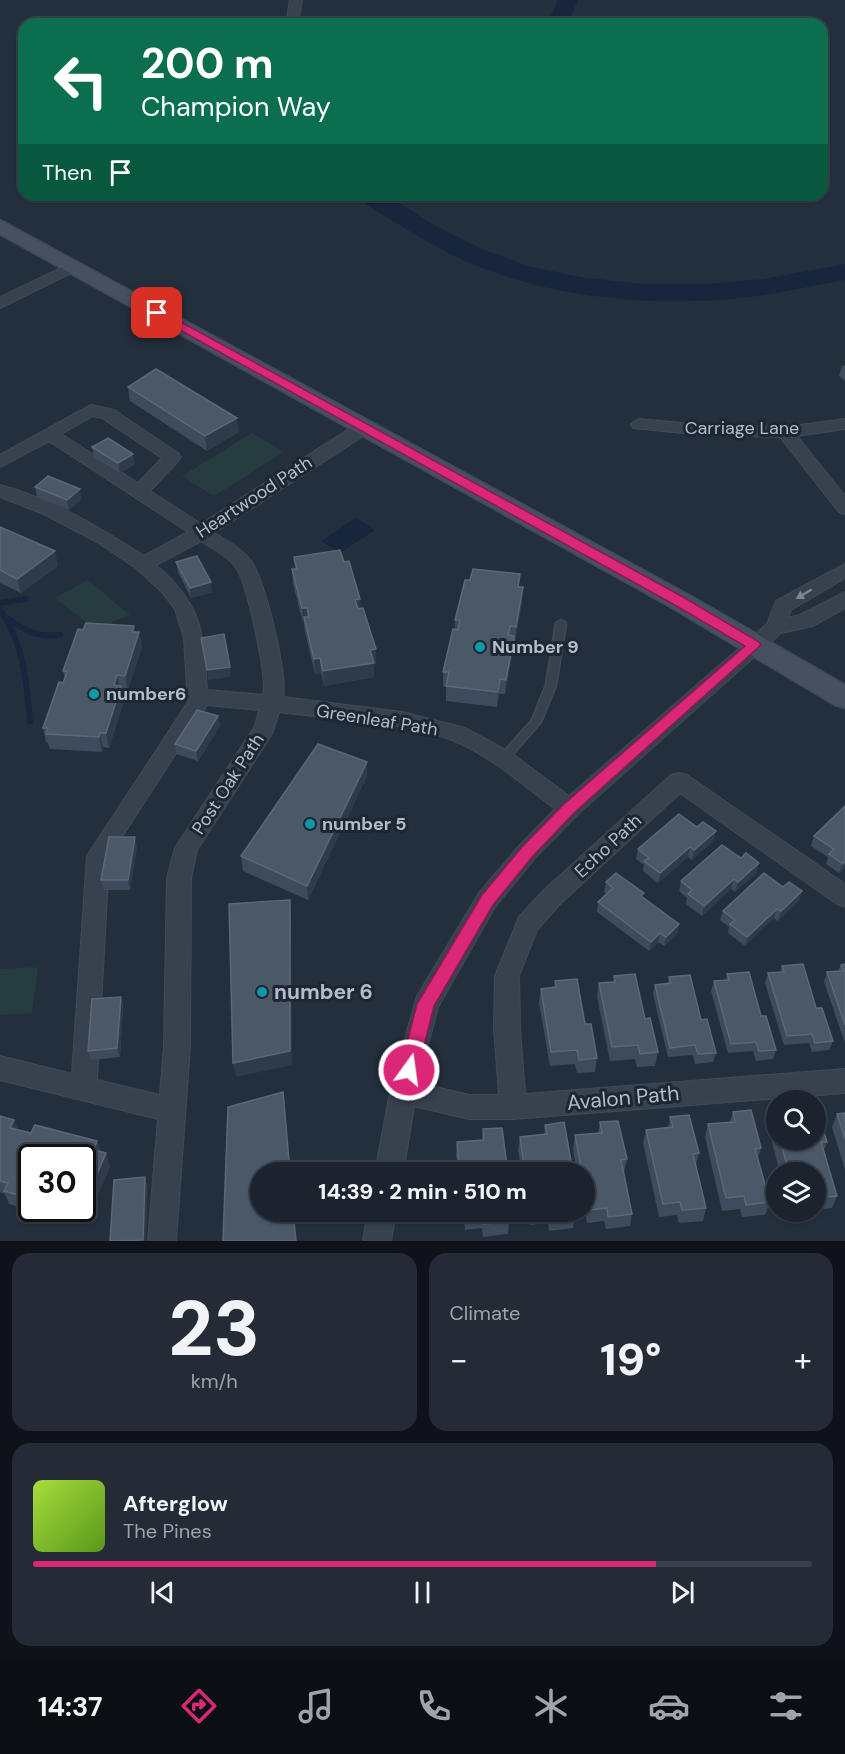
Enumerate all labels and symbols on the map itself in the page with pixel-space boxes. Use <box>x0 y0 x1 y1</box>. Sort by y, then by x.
pin <box>131 287 182 338</box>
street label: Carriage Lane <box>685 416 799 440</box>
street label: Heartwood Path <box>191 451 317 543</box>
one-way arrow <box>795 589 812 599</box>
place label: Number 9 <box>492 635 579 659</box>
marker: Number 9 <box>473 640 487 654</box>
place label: number6 <box>106 682 187 706</box>
marker: number6 <box>87 687 101 701</box>
street label: Greenleaf Path <box>315 699 439 741</box>
street label: Post Oak Path <box>186 729 270 839</box>
street label: Echo Path <box>569 809 647 883</box>
place label: number 5 <box>322 812 407 836</box>
marker: number 5 <box>303 817 317 831</box>
place label: number 6 <box>274 978 373 1006</box>
marker: number 6 <box>255 985 269 999</box>
position arrow <box>377 1038 441 1102</box>
street label: Avalon Path <box>566 1079 680 1117</box>
speed limit sign: 30 <box>18 1144 96 1222</box>

